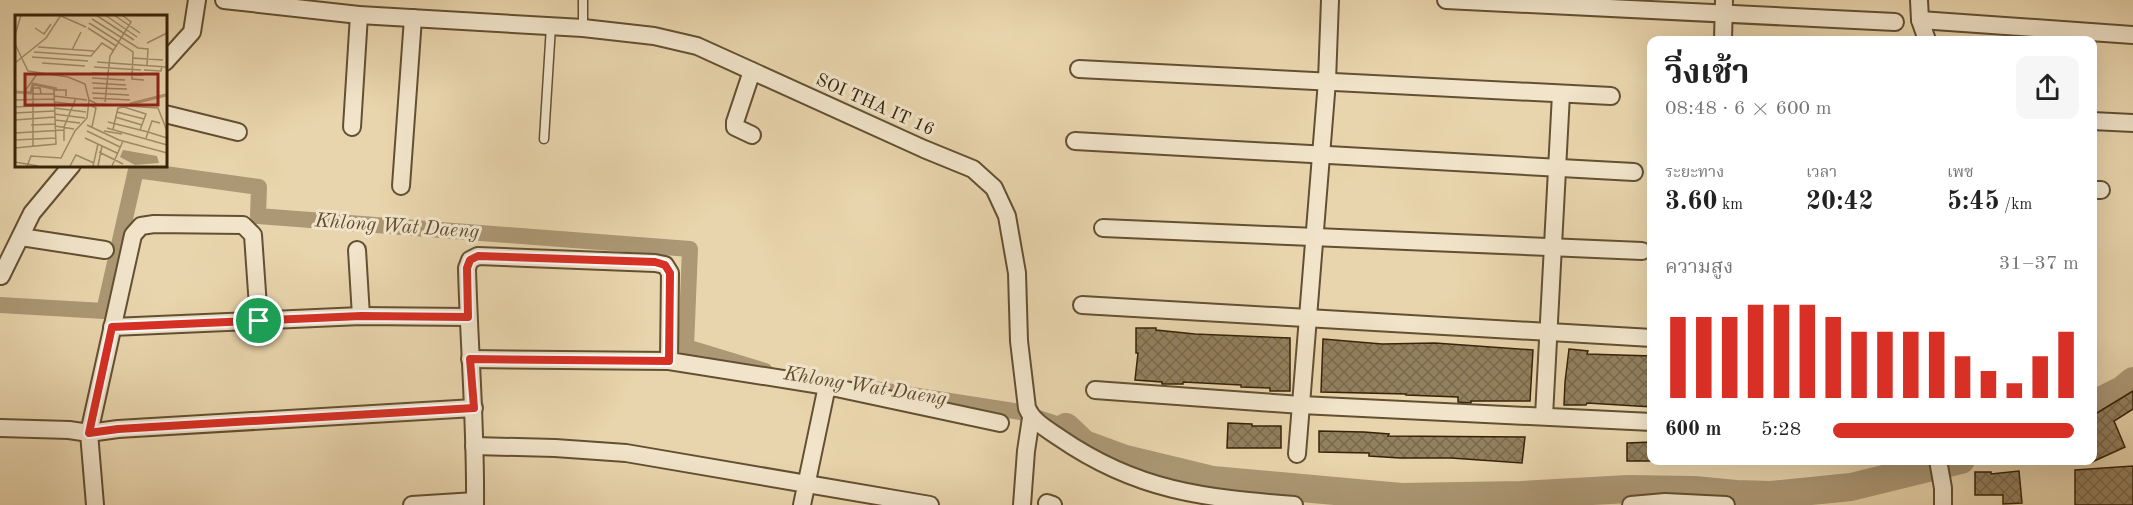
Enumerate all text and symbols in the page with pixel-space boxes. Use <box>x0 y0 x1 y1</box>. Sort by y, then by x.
inset map <box>15 15 166 166</box>
button: share <box>2016 56 2079 119</box>
text: วิ่งเช้า <box>1665 58 1750 91</box>
street label: SOI THA IT 16 <box>813 71 937 139</box>
text: 08:48 · 6 × 600 m <box>1665 99 1832 119</box>
text: ระยะทาง <box>1665 165 1724 181</box>
text: เวลา <box>1806 165 1837 181</box>
text: เพซ <box>1947 165 1974 181</box>
text: 3.60 <box>1665 189 1718 215</box>
text: 20:42 <box>1806 189 1874 215</box>
text: 5:45 <box>1947 189 2000 215</box>
text: km <box>1718 197 1743 213</box>
text: /km <box>2000 197 2032 213</box>
water label: Khlong Wat Daeng <box>313 211 480 243</box>
text: 31–37 m <box>1999 254 2079 274</box>
text: ความสูง <box>1665 258 1733 278</box>
pin <box>233 295 284 346</box>
icon: arrive <box>242 304 275 337</box>
water label: Khlong Wat Daeng <box>781 364 948 410</box>
text: 600 m <box>1665 420 1721 440</box>
text: 5:28 <box>1761 420 1801 440</box>

